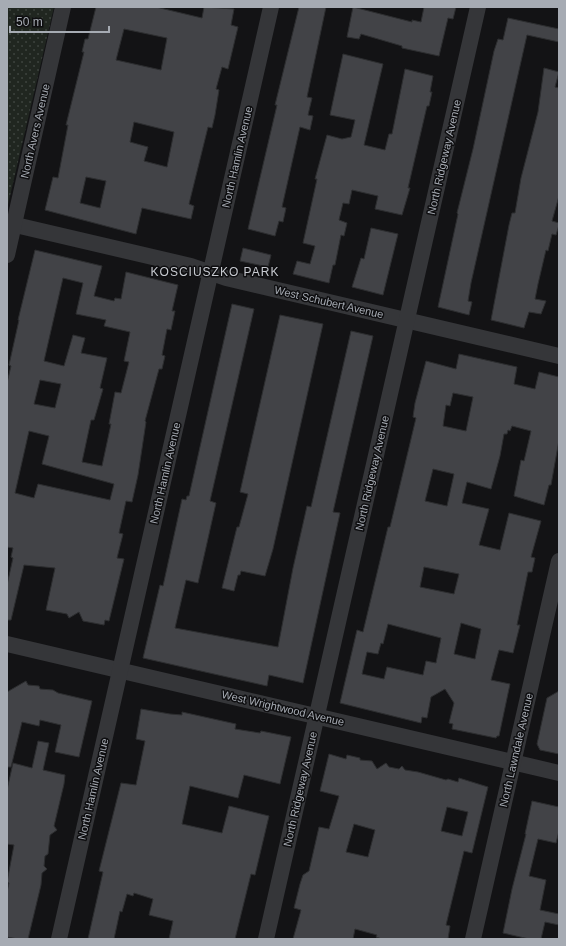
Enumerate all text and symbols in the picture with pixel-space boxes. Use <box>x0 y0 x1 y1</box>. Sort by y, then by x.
scale bar <box>10 8 109 34</box>
text: 50 m <box>16 15 43 29</box>
street label: North Avers Avenue <box>18 82 52 180</box>
street label: North Ridgeway Avenue <box>425 98 463 216</box>
street label: North Hamlin Avenue <box>219 105 255 209</box>
district label: KOSCIUSZKO PARK <box>151 265 279 279</box>
street label: West Schubert Avenue <box>273 284 385 320</box>
street label: North Ridgeway Avenue <box>353 414 391 532</box>
street label: North Hamlin Avenue <box>147 421 183 525</box>
street label: West Wrightwood Avenue <box>221 688 345 728</box>
street label: North Lawndale Avenue <box>497 692 535 808</box>
street label: North Ridgeway Avenue <box>281 730 319 848</box>
street label: North Hamlin Avenue <box>75 737 111 841</box>

